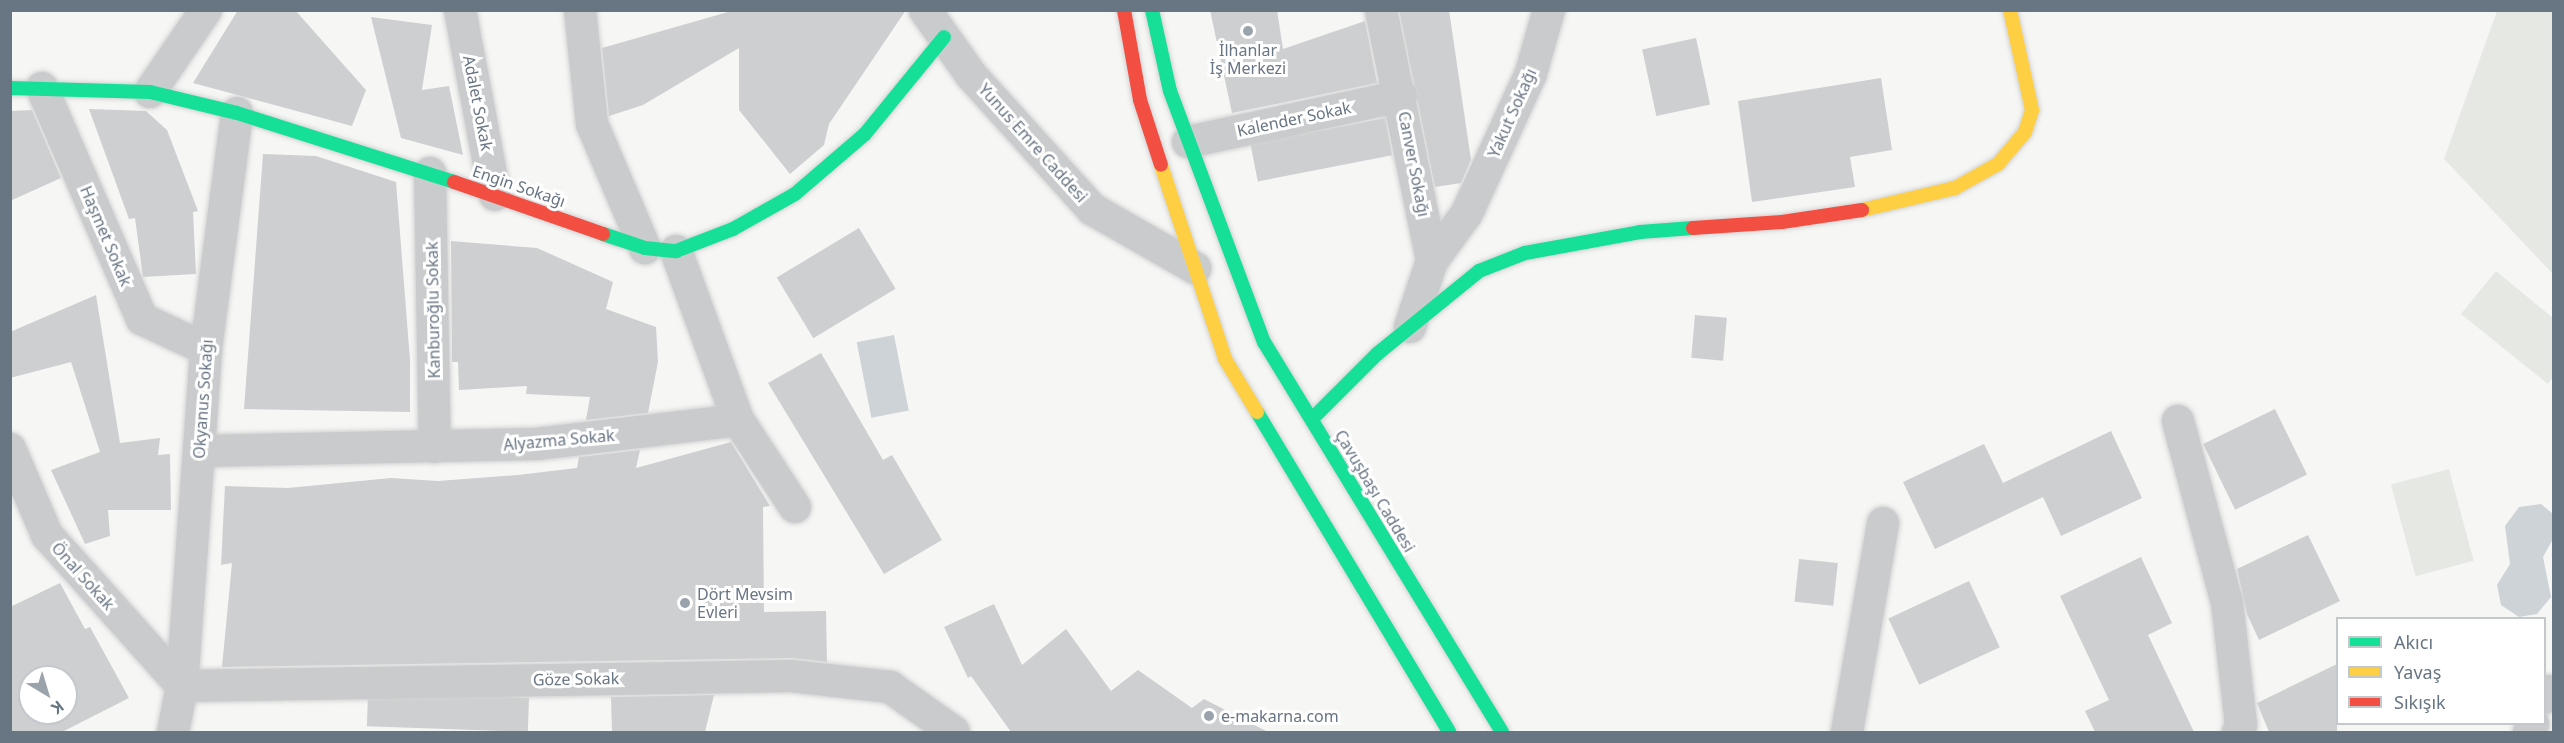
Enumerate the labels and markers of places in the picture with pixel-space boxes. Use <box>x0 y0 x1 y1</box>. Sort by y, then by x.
marker: İlhanlar İş Merkezi <box>1241 24 1255 38</box>
place label: İlhanlar İş Merkezi <box>1210 40 1286 78</box>
place label: Dört Mevsim Evleri <box>697 584 793 622</box>
marker: Dört Mevsim Evleri <box>678 596 692 610</box>
place label: e-makarna.com <box>1221 706 1339 726</box>
marker: e-makarna.com <box>1202 709 1216 723</box>

